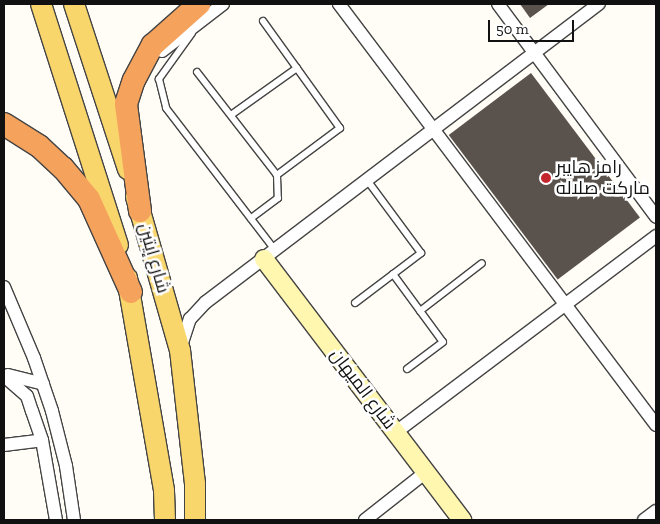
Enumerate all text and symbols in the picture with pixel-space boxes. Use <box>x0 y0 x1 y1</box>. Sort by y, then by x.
scale bar <box>490 10 576 42</box>
text: 50 m <box>496 20 529 38</box>
place label: رامز هايبر ماركت صلاله <box>556 157 650 200</box>
marker: رامز هايبر ماركت صلاله <box>540 172 552 184</box>
street label: شارع إيتين <box>134 221 174 295</box>
street label: شارع الميهان <box>326 344 400 434</box>

